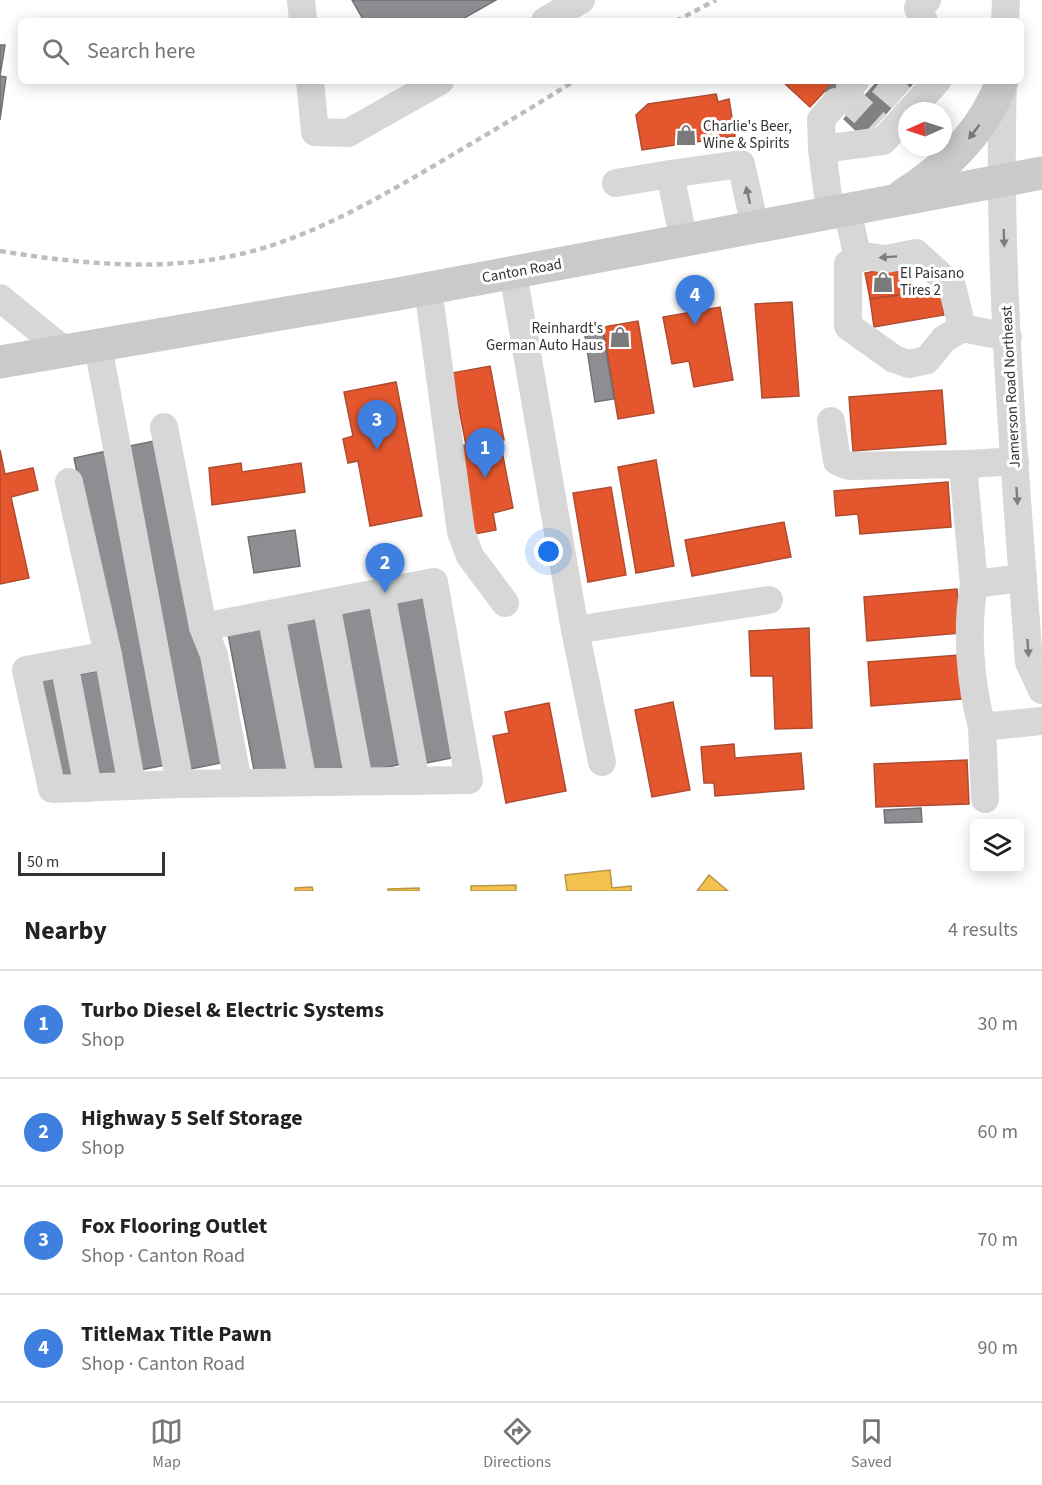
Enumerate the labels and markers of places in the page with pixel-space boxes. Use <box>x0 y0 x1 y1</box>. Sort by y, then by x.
place label: Charlie's Beer, Wine & Spirits <box>703 116 792 154</box>
shop icon: Charlie's Beer, Wine & Spirits <box>674 123 698 147</box>
place label: El Paisano Tires 2 <box>900 263 964 301</box>
shop icon: El Paisano Tires 2 <box>871 270 895 294</box>
pin: 4 <box>676 276 714 325</box>
place label: Reinhardt's German Auto Haus <box>486 318 603 356</box>
shop icon: Reinhardt's German Auto Haus <box>608 325 632 349</box>
pin: 3 <box>358 400 397 450</box>
pin: 1 <box>466 428 504 478</box>
pin: 2 <box>366 544 404 593</box>

